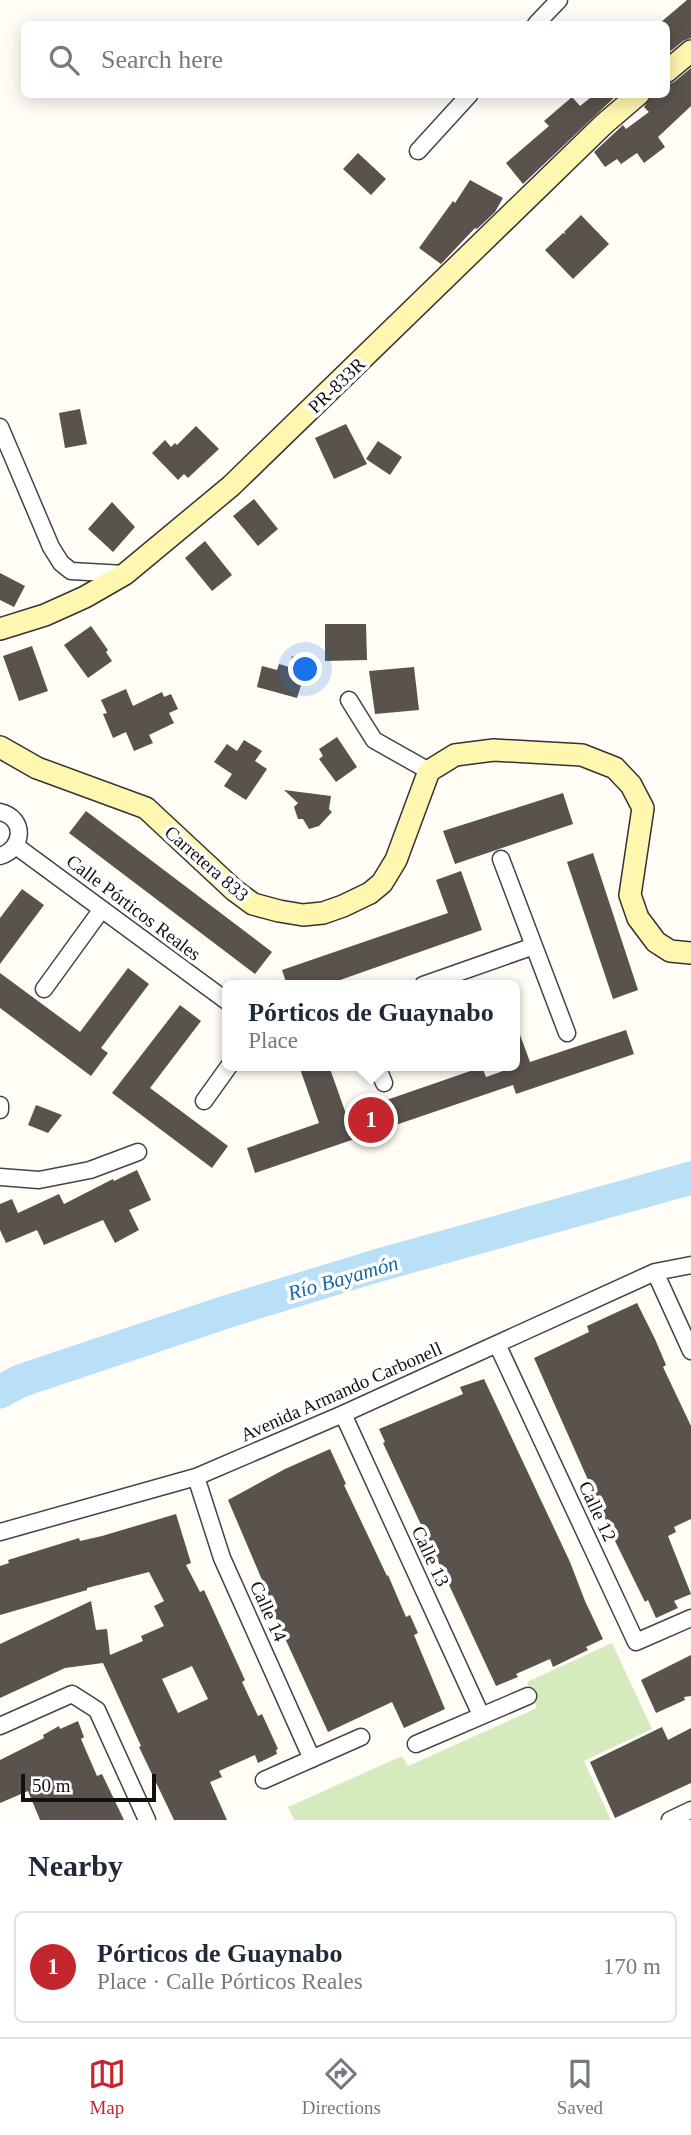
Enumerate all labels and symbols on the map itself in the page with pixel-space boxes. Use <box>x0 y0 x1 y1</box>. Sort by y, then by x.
street label: PR-833R <box>304 353 369 417</box>
your location <box>288 652 322 686</box>
street label: Carretera 833 <box>161 821 253 905</box>
street label: Calle Pórticos Reales <box>62 850 205 965</box>
pin: 1 <box>348 1094 394 1146</box>
water label: Río Bayamón <box>284 1251 401 1305</box>
street label: Avenida Armando Carbonell <box>237 1338 445 1445</box>
street label: Calle 12 <box>575 1478 621 1545</box>
street label: Calle 13 <box>408 1523 454 1590</box>
street label: Calle 14 <box>246 1578 291 1645</box>
scale bar <box>21 1771 156 1803</box>

